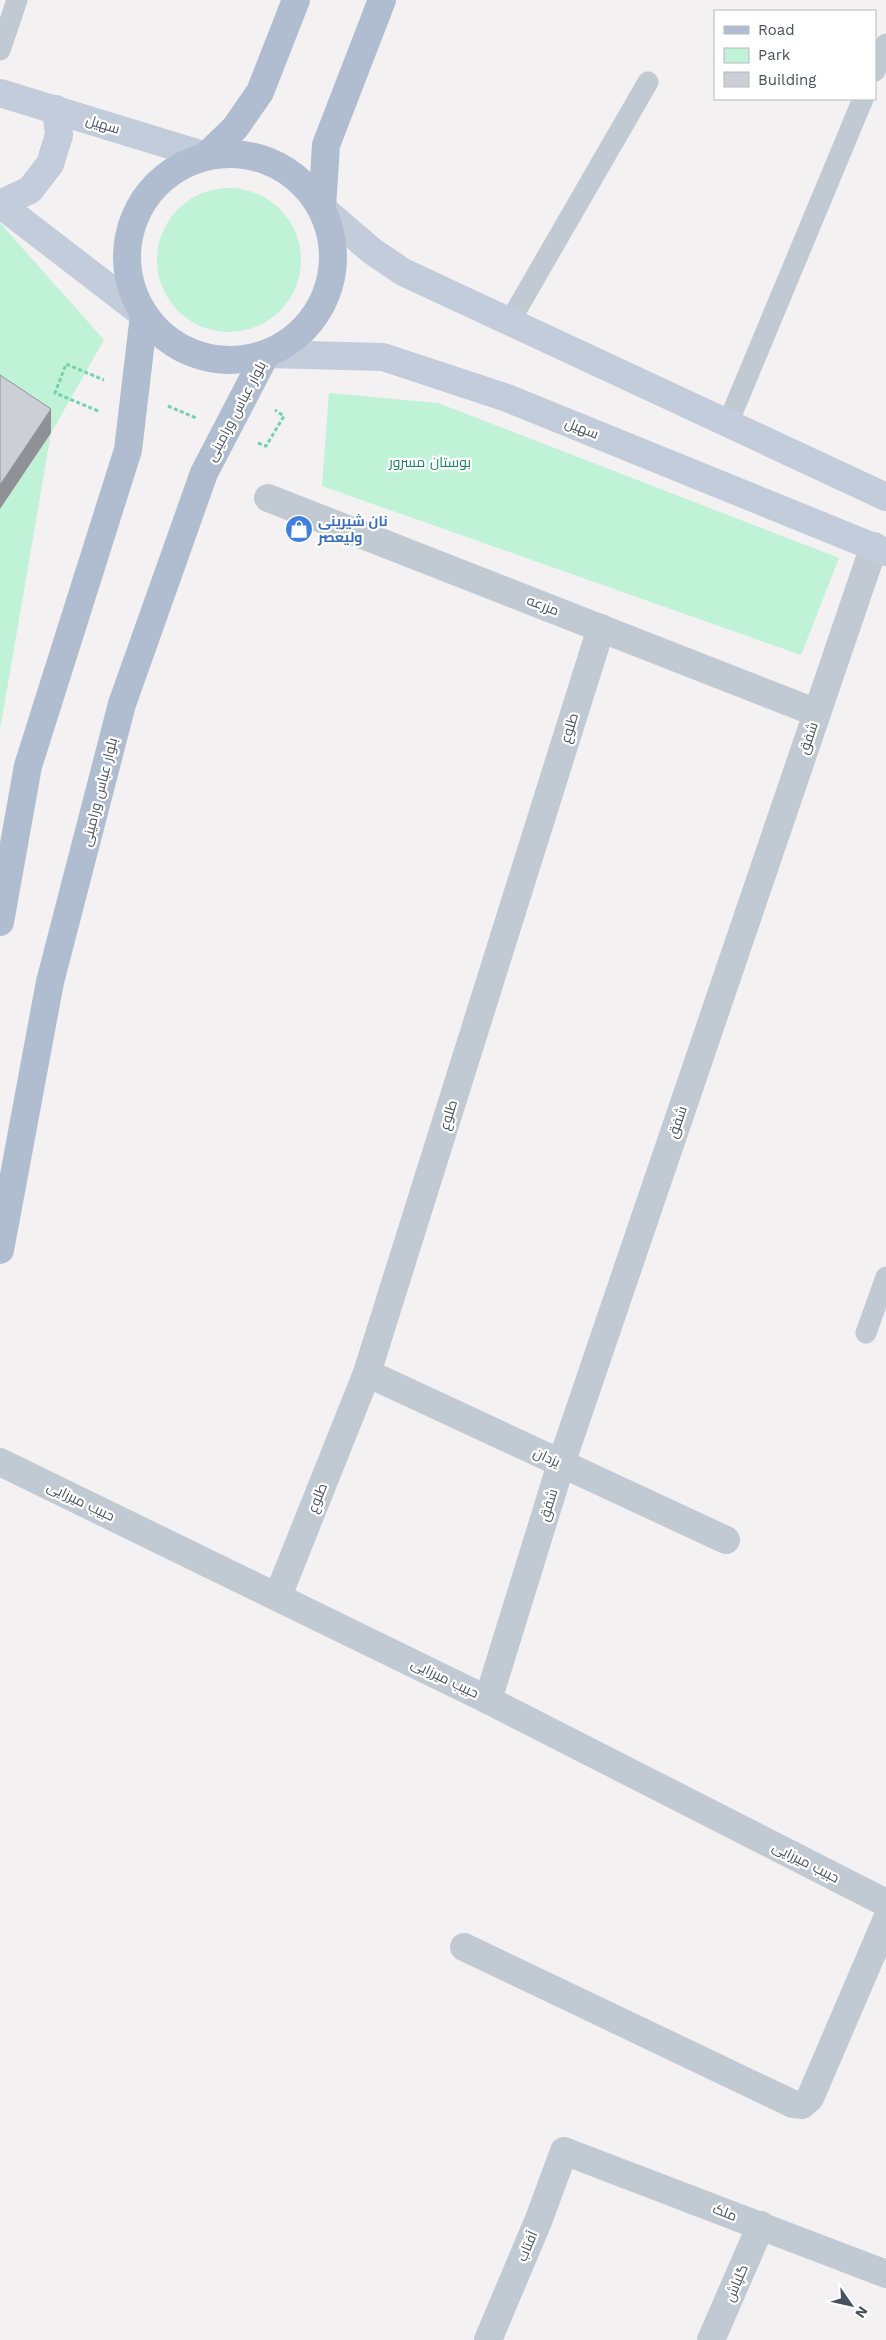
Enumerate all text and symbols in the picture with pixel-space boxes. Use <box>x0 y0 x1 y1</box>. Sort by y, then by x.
legend <box>714 10 876 100</box>
text: Road <box>758 21 795 39</box>
text: Park <box>758 46 791 64</box>
text: Building <box>758 71 816 89</box>
street label: سهیل <box>84 111 122 137</box>
street label: بلوار عباس ورامینی <box>203 358 269 464</box>
street label: سهیل <box>563 414 601 442</box>
park label: بوستان مسرور <box>388 454 471 470</box>
place label: نان شیرینی ولیعصر <box>317 513 388 546</box>
shop icon: نان شیرینی ولیعصر <box>284 514 314 544</box>
street label: مزرعه <box>525 592 561 618</box>
street label: طلوع <box>557 711 582 745</box>
street label: شفق <box>795 720 822 757</box>
street label: بلوار عباس ورامینی <box>78 736 120 848</box>
street label: طلوع <box>436 1098 461 1132</box>
street label: شفق <box>664 1104 691 1141</box>
street label: یزدان <box>531 1444 563 1470</box>
street label: حبیب میرزایی <box>45 1478 117 1524</box>
street label: طلوع <box>304 1481 331 1516</box>
street label: شفق <box>536 1487 561 1523</box>
street label: حبیب میرزایی <box>409 1655 481 1701</box>
street label: حبیب میرزایی <box>770 1838 842 1886</box>
street label: ملک <box>711 2200 739 2224</box>
street label: آفتاب <box>513 2228 541 2264</box>
street label: گلپاش <box>721 2262 753 2305</box>
north arrow <box>826 2280 876 2330</box>
text: N <box>852 2303 871 2321</box>

